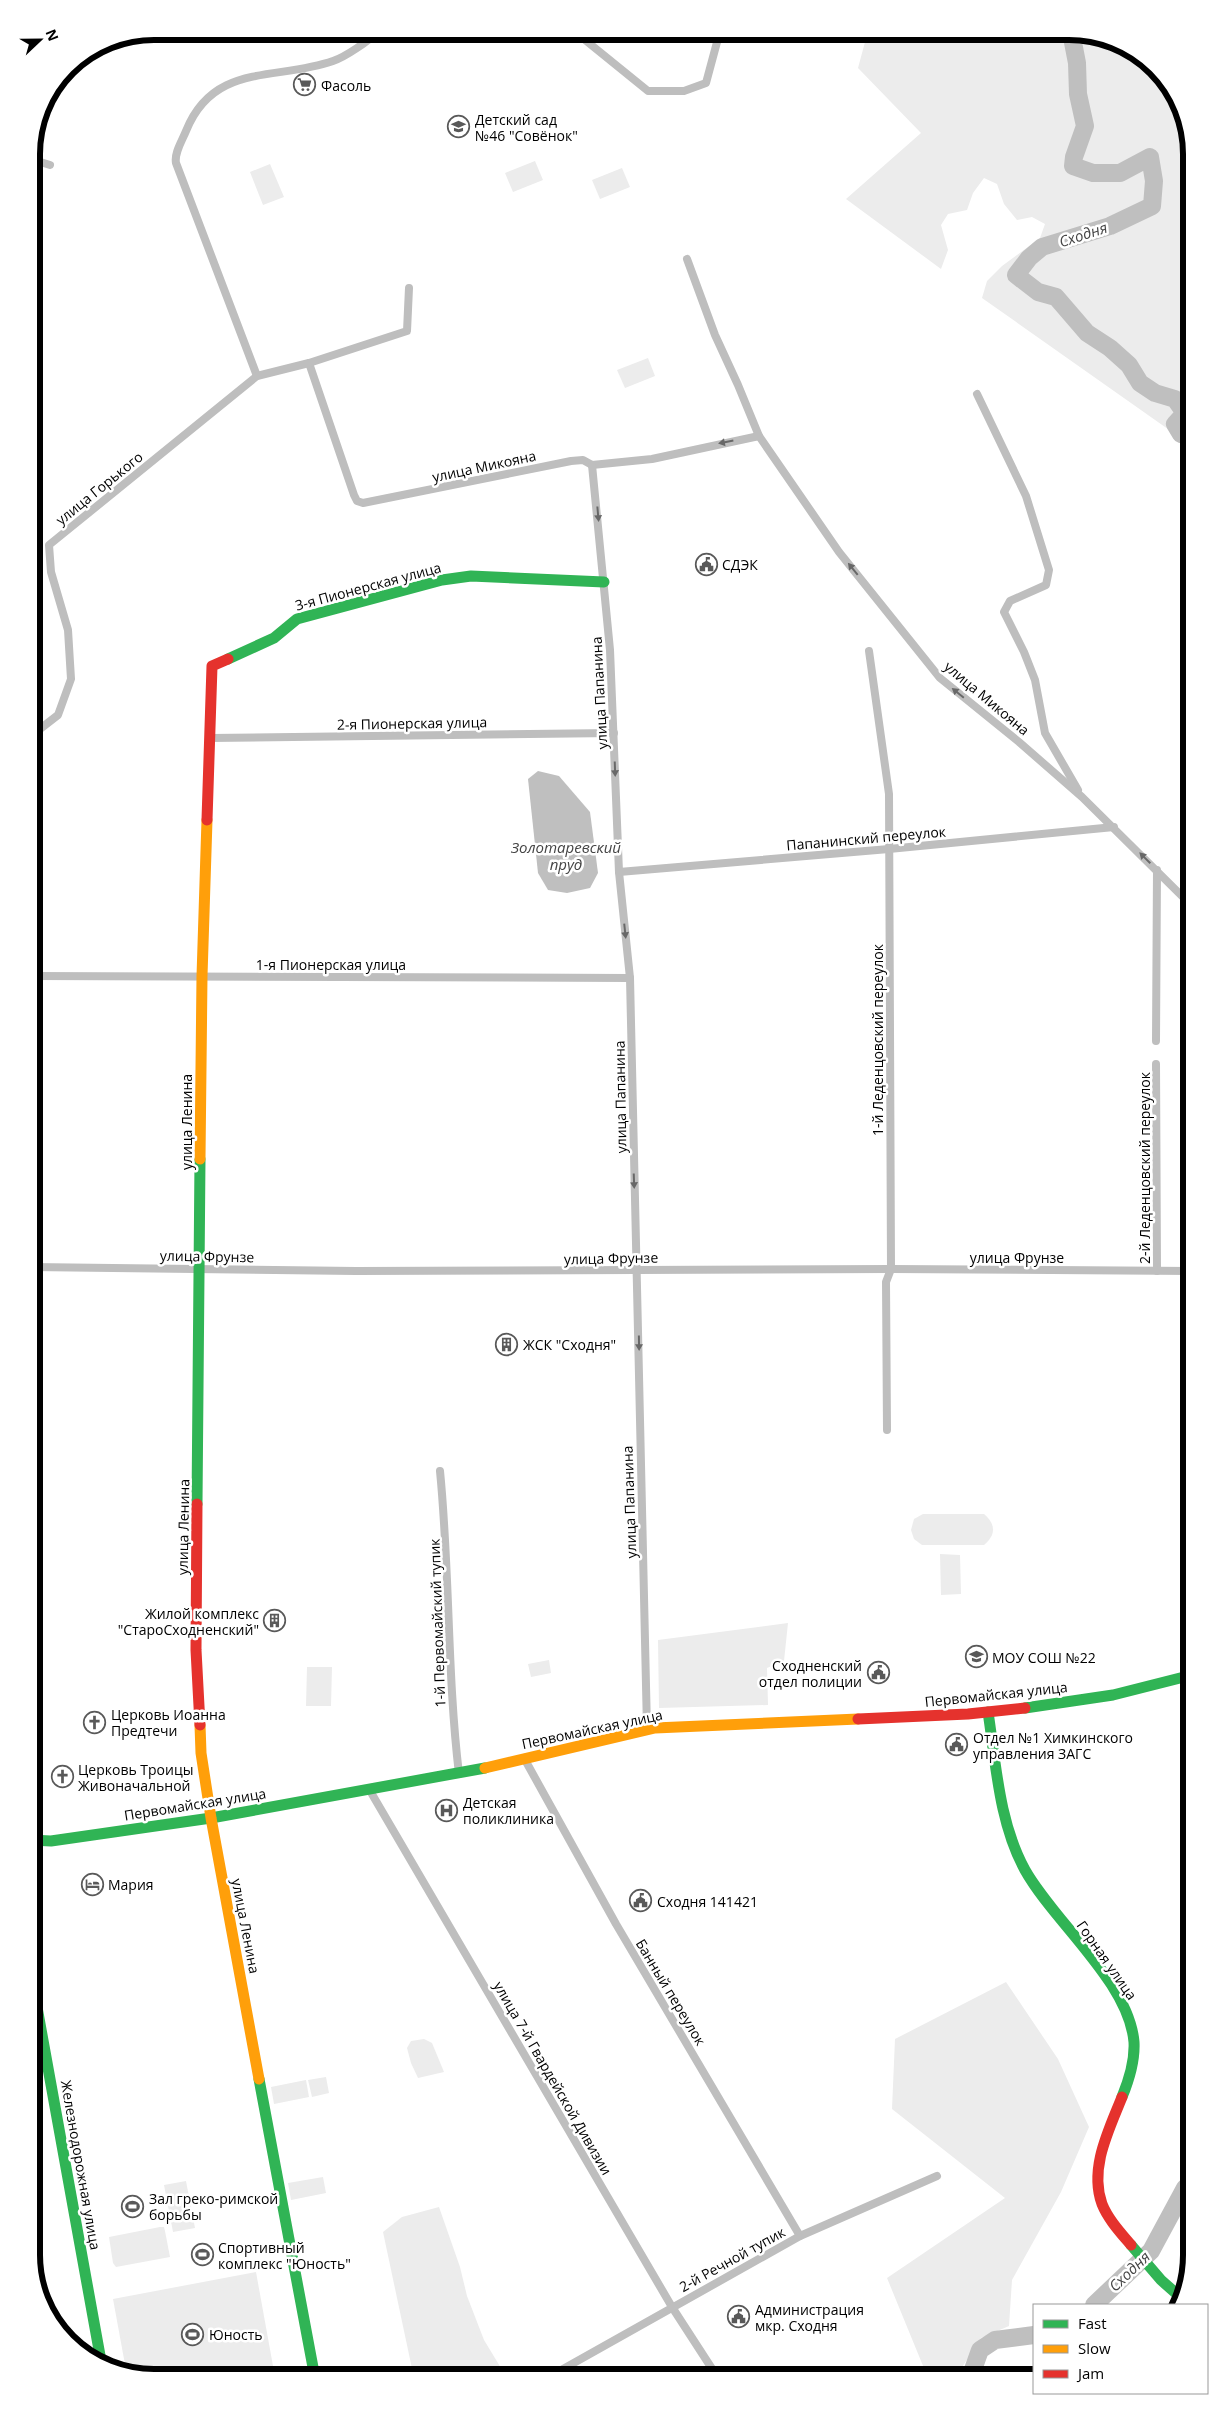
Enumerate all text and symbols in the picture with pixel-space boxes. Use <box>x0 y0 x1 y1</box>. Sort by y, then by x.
north arrow <box>15 15 65 65</box>
text: N <box>42 26 63 44</box>
supermarket icon: Фасоль <box>293 73 317 97</box>
place label: Фасоль <box>321 76 371 95</box>
place label: Детский сад №46 "Совёнок" <box>475 110 578 145</box>
school or university icon: Детский сад №46 "Совёнок" <box>447 115 471 139</box>
water label: Сходня <box>1056 217 1110 251</box>
one-way arrow <box>718 438 733 446</box>
street label: улица Микояна <box>430 446 538 486</box>
street label: улица Горького <box>52 447 146 529</box>
one-way arrow <box>594 506 602 522</box>
public building icon: СДЭК <box>694 552 718 576</box>
place label: СДЭК <box>722 555 758 574</box>
street label: 3-я Пионерская улица <box>293 557 443 615</box>
one-way arrow <box>848 563 859 576</box>
street label: улица Папанина <box>587 636 611 750</box>
street label: улица Микояна <box>940 657 1034 739</box>
one-way arrow <box>952 687 965 698</box>
street label: 2-я Пионерская улица <box>337 712 487 734</box>
one-way arrow <box>612 761 620 777</box>
street label: Папанинский переулок <box>785 821 947 854</box>
water label: Золотаревский пруд <box>510 837 621 874</box>
one-way arrow <box>1139 853 1151 865</box>
one-way arrow <box>621 923 629 939</box>
street label: 1-й Леденцовский переулок <box>868 943 887 1136</box>
street label: 1-я Пионерская улица <box>256 955 406 974</box>
street label: улица Папанина <box>610 1040 630 1154</box>
street label: 2-й Леденцовский переулок <box>1135 1071 1154 1264</box>
street label: улица Ленина <box>177 1074 196 1170</box>
one-way arrow <box>631 1173 639 1189</box>
street label: улица Фрунзе <box>160 1246 254 1266</box>
street label: улица Фрунзе <box>564 1248 658 1268</box>
street label: улица Фрунзе <box>970 1248 1064 1267</box>
building icon: ЖСК "Сходня" <box>495 1332 519 1356</box>
place label: ЖСК "Сходня" <box>523 1335 616 1354</box>
one-way arrow <box>635 1335 643 1351</box>
street label: улица Папанина <box>618 1445 640 1559</box>
street label: улица Ленина <box>173 1479 193 1575</box>
street label: 1-й Первомайский тупик <box>425 1538 449 1708</box>
place label: Жилой комплекс "СтароСходненский" <box>118 1604 259 1639</box>
building icon: Жилой комплекс "СтароСходненский" <box>263 1609 287 1633</box>
school or university icon: МОУ СОШ №22 <box>964 1645 988 1669</box>
place label: МОУ СОШ №22 <box>992 1648 1096 1667</box>
place label: Сходненский отдел полиции <box>759 1656 862 1691</box>
public building icon: Сходненский отдел полиции <box>866 1661 890 1685</box>
street label: Первомайская улица <box>924 1677 1068 1711</box>
place label: Церковь Иоанна Предтечи <box>111 1705 226 1740</box>
street label: Первомайская улица <box>520 1705 664 1753</box>
church icon: Церковь Иоанна Предтечи <box>83 1710 107 1734</box>
place label: Отдел №1 Химкинского управления ЗАГС <box>973 1728 1133 1763</box>
public building icon: Отдел №1 Химкинского управления ЗАГС <box>945 1733 969 1757</box>
place label: Церковь Троицы Живоначальной <box>78 1760 193 1795</box>
church icon: Церковь Троицы Живоначальной <box>50 1765 74 1789</box>
street label: Первомайская улица <box>123 1783 267 1825</box>
place label: Детская поликлиника <box>463 1793 554 1828</box>
hospital icon: Детская поликлиника <box>435 1798 459 1822</box>
hotel icon: Мария <box>80 1872 104 1896</box>
place label: Мария <box>108 1875 154 1894</box>
street label: улица Ленина <box>227 1877 265 1975</box>
public building icon: Сходня 141421 <box>629 1889 653 1913</box>
place label: Сходня 141421 <box>657 1892 758 1911</box>
street label: Горная улица <box>1073 1917 1141 2003</box>
street label: Банный переулок <box>632 1935 711 2049</box>
street label: улица 7-й Гвардейской Дивизии <box>490 1978 616 2178</box>
street label: Железнодорожная улица <box>57 2079 105 2251</box>
place label: Зал греко-римской борьбы <box>149 2189 278 2224</box>
sports icon: Зал греко-римской борьбы <box>121 2194 145 2218</box>
street label: 2-й Речной тупик <box>676 2222 789 2296</box>
place label: Спортивный комплекс "Юность" <box>218 2238 351 2273</box>
sports icon: Спортивный комплекс "Юность" <box>190 2243 214 2267</box>
water label: Сходня <box>1104 2246 1154 2295</box>
place label: Администрация мкр. Сходня <box>755 2300 864 2335</box>
legend <box>1033 2304 1208 2394</box>
public building icon: Администрация мкр. Сходня <box>727 2305 751 2329</box>
text: Fast <box>1078 2313 1107 2333</box>
sports icon: Юность <box>181 2322 205 2346</box>
place label: Юность <box>209 2325 263 2344</box>
text: Slow <box>1078 2338 1111 2358</box>
text: Jam <box>1076 2363 1104 2383</box>

